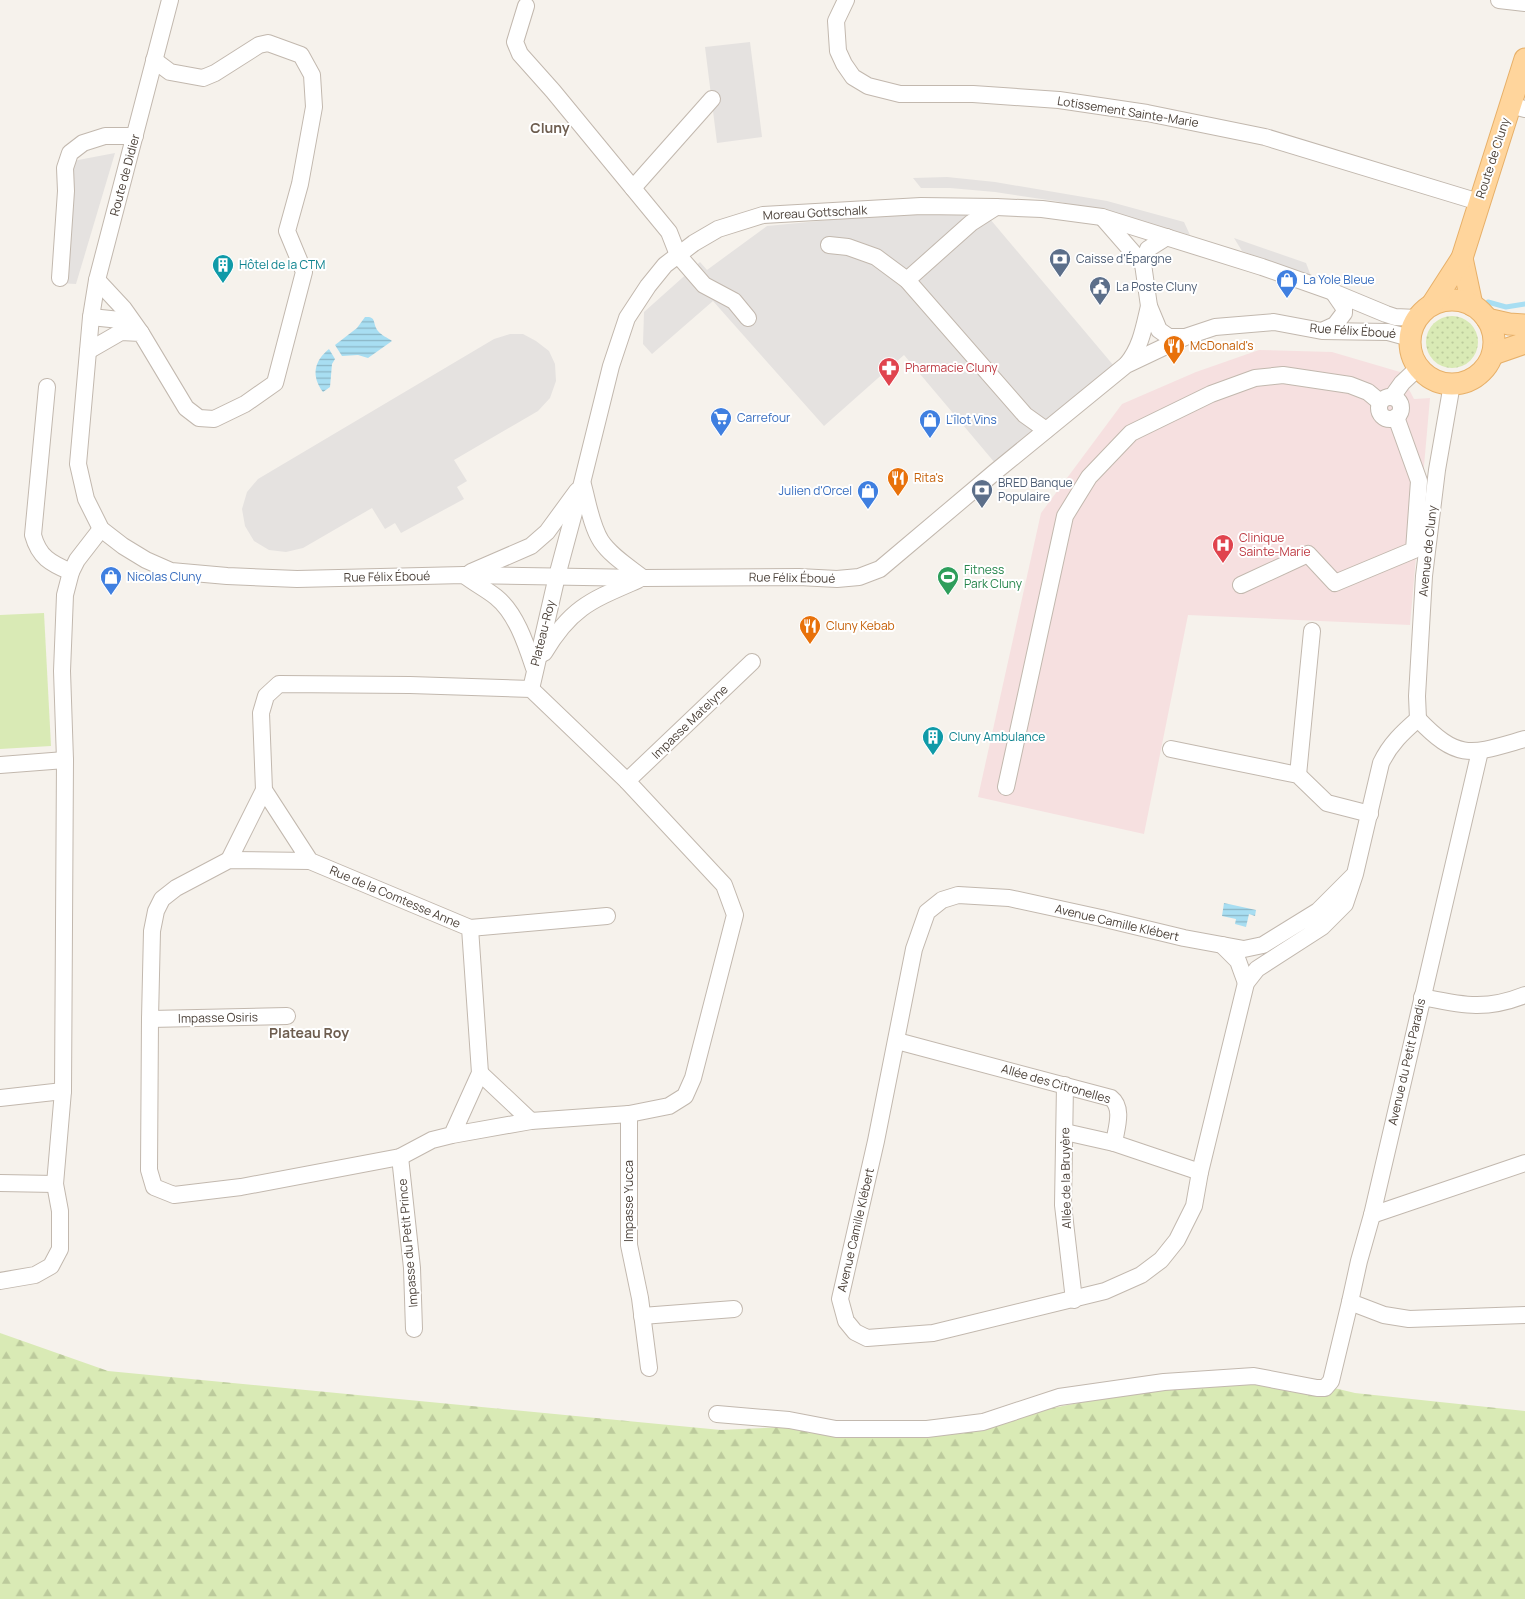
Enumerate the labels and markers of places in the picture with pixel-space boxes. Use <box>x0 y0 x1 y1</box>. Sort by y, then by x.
bank icon: Caisse d'Épargne <box>1048 247 1072 278</box>
place label: Caisse d'Épargne <box>1076 250 1172 267</box>
building icon: Hôtel de la CTM <box>211 253 235 284</box>
place label: Hôtel de la CTM <box>239 256 325 273</box>
shop icon: La Yole Bleue <box>1275 268 1299 299</box>
place label: La Yole Bleue <box>1303 271 1375 288</box>
public building icon: La Poste Cluny <box>1088 275 1112 306</box>
place label: La Poste Cluny <box>1116 278 1198 295</box>
restaurant icon: McDonald's <box>1162 334 1186 365</box>
place label: McDonald's <box>1190 337 1254 354</box>
pharmacy icon: Pharmacie Cluny <box>877 356 901 387</box>
place label: Pharmacie Cluny <box>905 359 998 376</box>
supermarket icon: Carrefour <box>709 406 733 437</box>
shop icon: L'îlot Vins <box>918 408 942 439</box>
place label: Carrefour <box>737 409 791 426</box>
place label: L'îlot Vins <box>946 411 997 428</box>
restaurant icon: Rita's <box>886 466 910 497</box>
place label: Rita's <box>914 469 944 486</box>
place label: BRED Banque Populaire <box>998 474 1073 505</box>
bank icon: BRED Banque Populaire <box>970 478 994 509</box>
shop icon: Julien d'Orcel <box>856 479 880 510</box>
place label: Julien d'Orcel <box>779 482 852 499</box>
place label: Clinique Sainte-Marie <box>1239 529 1311 560</box>
hospital icon: Clinique Sainte-Marie <box>1211 533 1235 564</box>
place label: Fitness Park Cluny <box>964 561 1023 592</box>
shop icon: Nicolas Cluny <box>99 565 123 596</box>
sports icon: Fitness Park Cluny <box>936 565 960 596</box>
place label: Nicolas Cluny <box>127 568 202 585</box>
restaurant icon: Cluny Kebab <box>798 614 822 645</box>
place label: Cluny Kebab <box>826 617 895 634</box>
building icon: Cluny Ambulance <box>921 725 945 756</box>
place label: Cluny Ambulance <box>949 728 1045 745</box>

